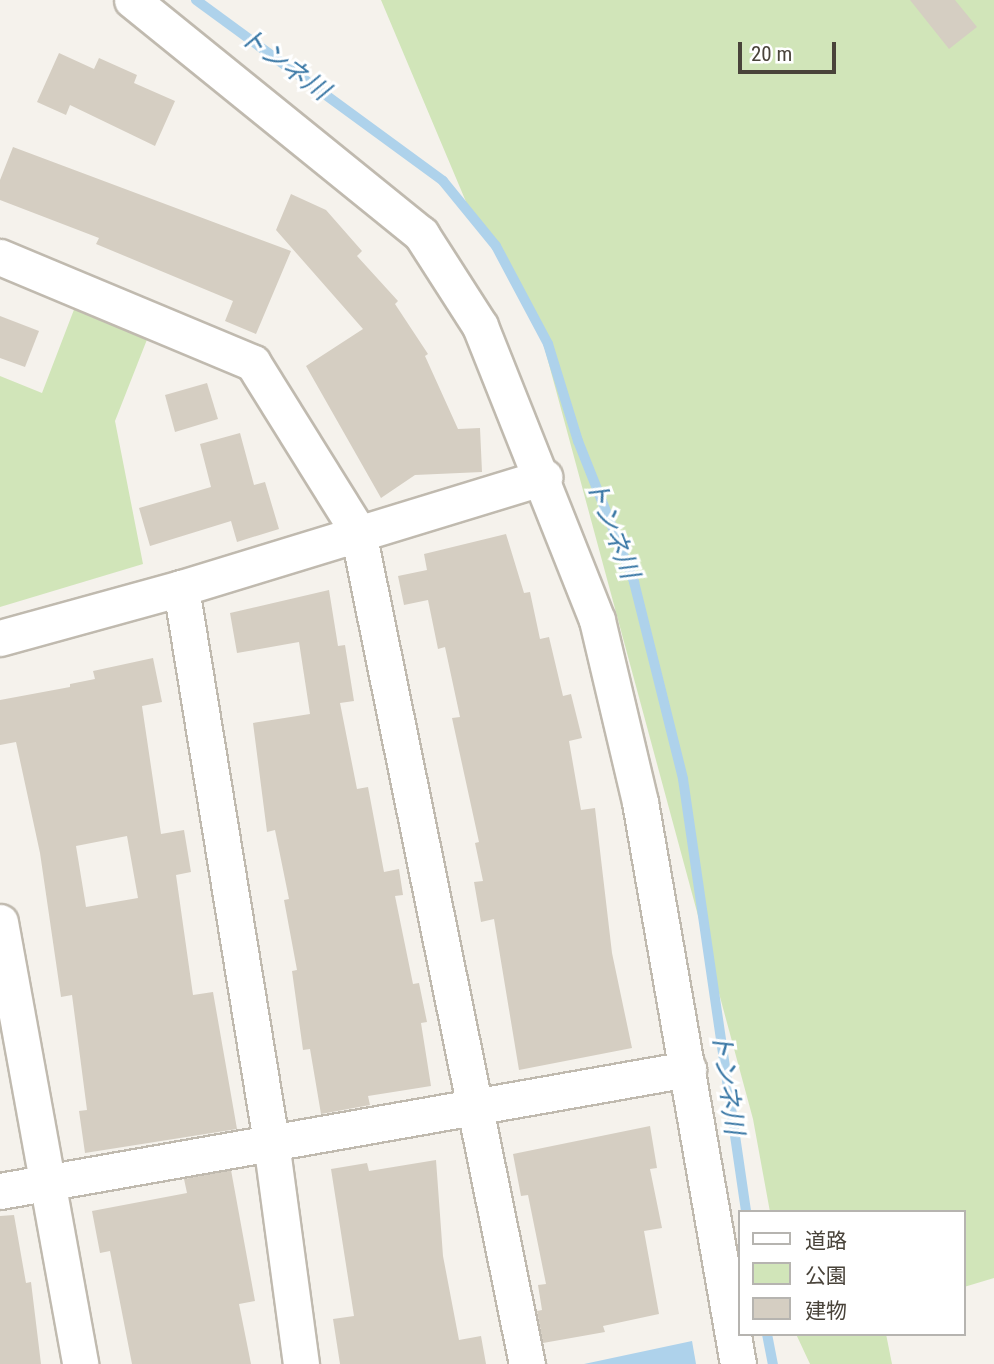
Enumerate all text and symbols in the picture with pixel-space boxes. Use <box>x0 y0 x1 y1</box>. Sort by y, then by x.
water label: トンネ川 <box>233 21 335 107</box>
scale bar <box>742 28 840 72</box>
text: 20 m <box>751 42 792 66</box>
water label: トンネ川 <box>579 475 645 583</box>
water label: トンネ川 <box>704 1029 750 1137</box>
legend <box>738 1210 966 1336</box>
text: 道路 <box>805 1229 847 1253</box>
text: 公園 <box>805 1264 847 1288</box>
text: 建物 <box>805 1299 847 1323</box>

